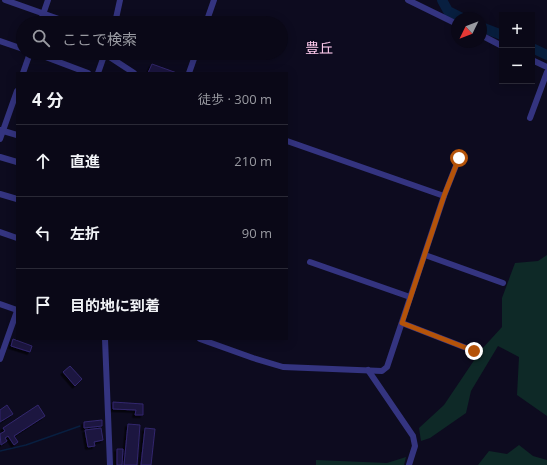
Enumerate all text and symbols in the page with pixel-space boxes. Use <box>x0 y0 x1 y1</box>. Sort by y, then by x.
north arrow <box>451 12 487 48</box>
map controls <box>499 12 535 84</box>
button: + <box>499 12 535 48</box>
search box <box>16 16 288 60</box>
icon: search <box>30 27 52 49</box>
text: ここで検索 <box>62 29 137 49</box>
district label: 豊丘 <box>305 38 333 57</box>
button: − <box>499 48 535 84</box>
text: 4 分 <box>32 88 63 111</box>
text: 徒歩 · 300 m <box>198 90 272 108</box>
route start <box>450 149 468 167</box>
icon: ahead <box>32 150 54 172</box>
text: 直進 <box>70 151 100 171</box>
text: 210 m <box>234 152 272 170</box>
icon: left <box>32 222 54 244</box>
text: 左折 <box>70 223 100 243</box>
text: 90 m <box>242 224 272 242</box>
icon: arrive <box>32 294 54 316</box>
text: 目的地に到着 <box>70 295 160 315</box>
route end <box>465 342 483 360</box>

